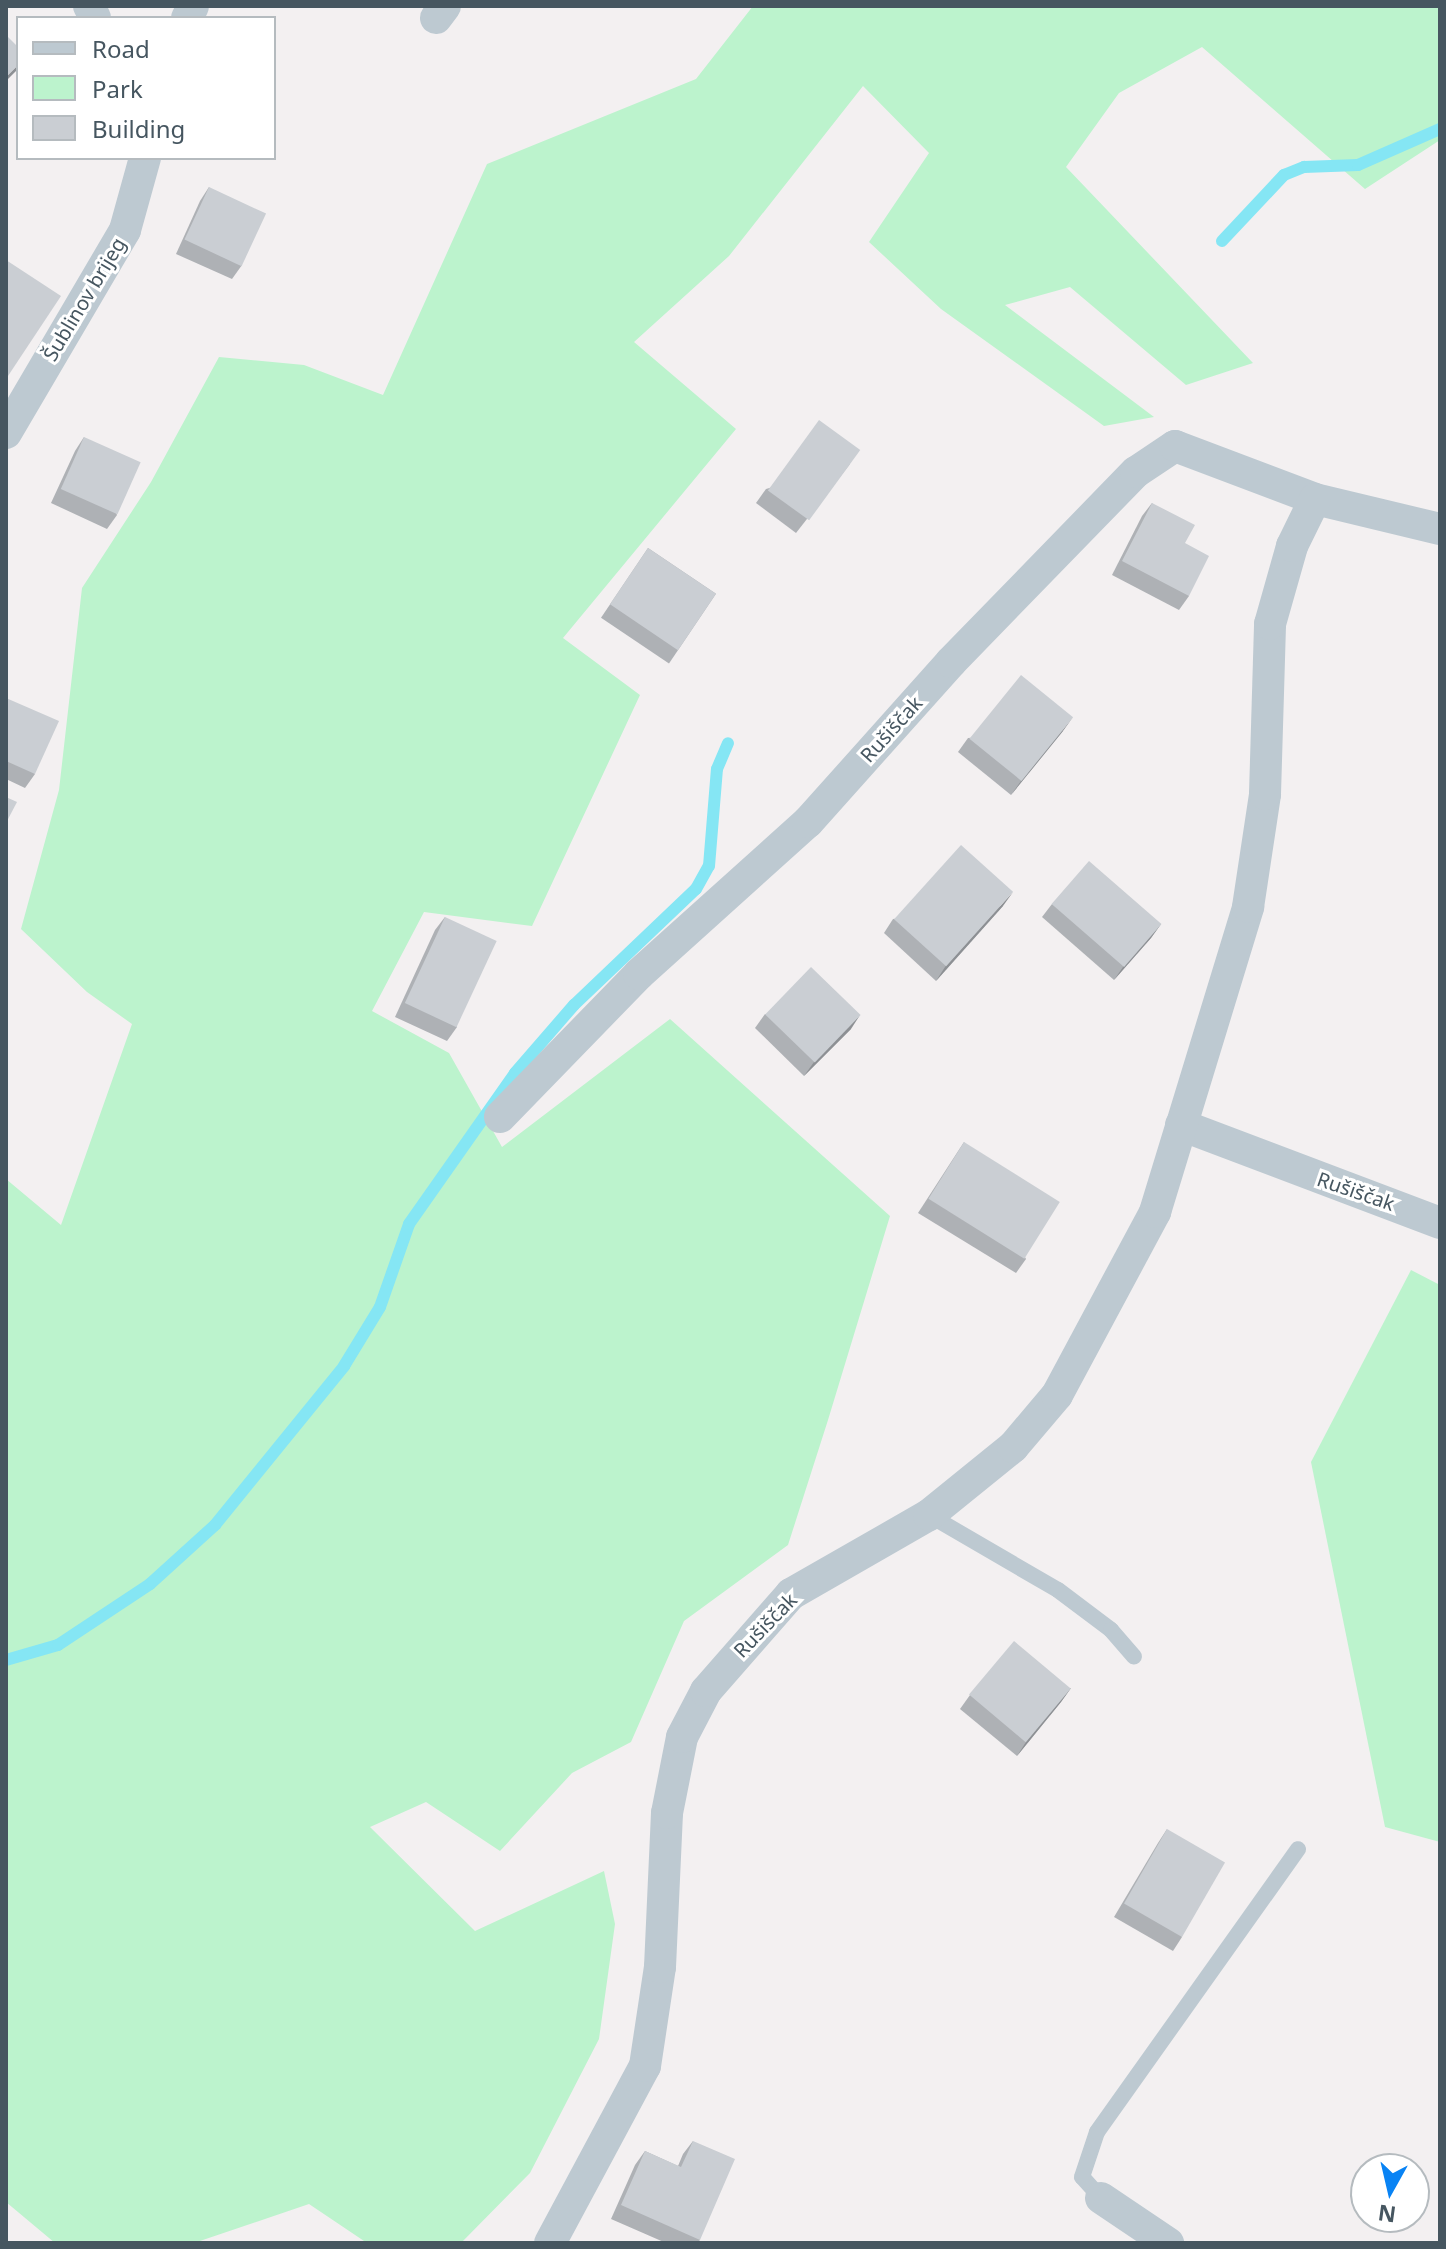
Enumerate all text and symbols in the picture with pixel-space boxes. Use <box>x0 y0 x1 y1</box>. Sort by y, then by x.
legend <box>16 16 276 160</box>
text: Road <box>92 32 150 65</box>
text: Park <box>92 72 143 105</box>
text: Building <box>92 112 185 145</box>
street label: Šublinov brijeg <box>38 233 130 365</box>
street label: Rušiščak <box>855 691 927 767</box>
street label: Rušiščak <box>1314 1167 1398 1215</box>
street label: Rušiščak <box>728 1588 802 1662</box>
north arrow <box>1350 2153 1430 2233</box>
text: N <box>1376 2199 1398 2231</box>

